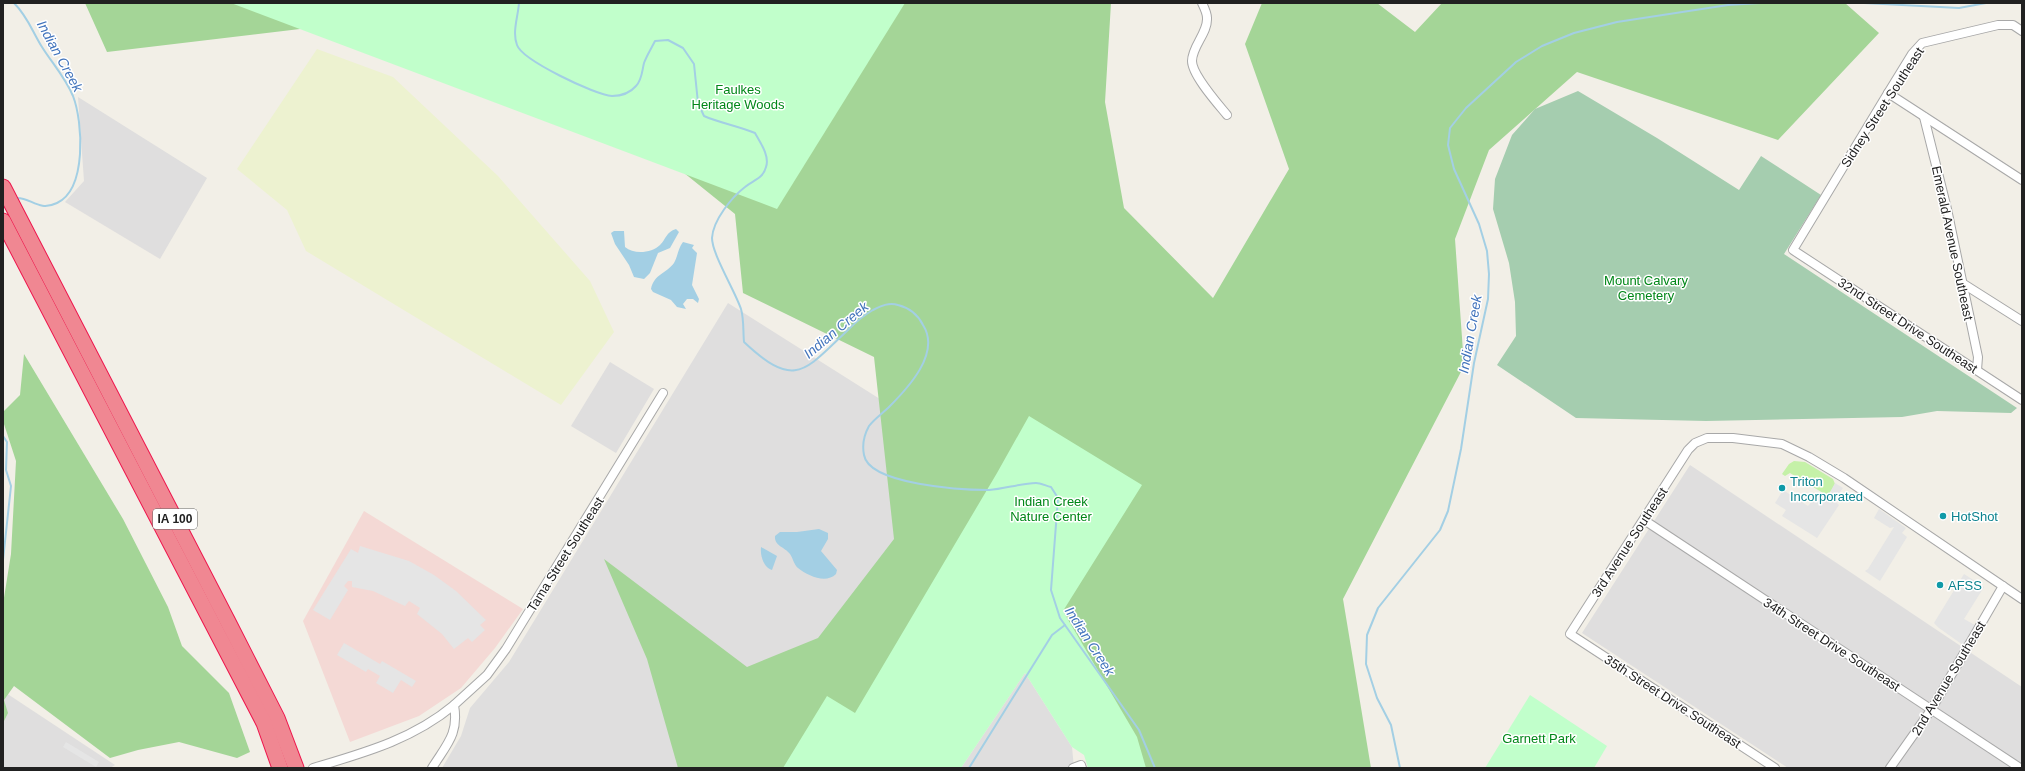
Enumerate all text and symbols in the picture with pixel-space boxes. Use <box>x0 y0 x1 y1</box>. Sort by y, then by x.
water label: Indian Creek <box>34 17 87 95</box>
street label: Sidney Street Southeast <box>1838 44 1927 170</box>
park label: Faulkes Heritage Woods <box>692 82 785 112</box>
street label: Emerald Avenue Southeast <box>1929 165 1976 322</box>
park label: Mount Calvary Cemetery <box>1604 273 1688 303</box>
street label: 32nd Street Drive Southeast <box>1835 275 1981 376</box>
water label: Indian Creek <box>1455 293 1485 374</box>
water label: Indian Creek <box>800 298 872 362</box>
place label: Triton Incorporated <box>1790 474 1863 504</box>
marker: Triton Incorporated <box>1777 483 1787 493</box>
street label: 3rd Avenue Southeast <box>1588 484 1671 600</box>
street label: Tama Street Southeast <box>524 494 607 614</box>
park label: Indian Creek Nature Center <box>1010 494 1092 524</box>
road number: IA 100 <box>153 509 197 529</box>
place label: HotShot <box>1951 509 1998 524</box>
marker: HotShot <box>1938 511 1948 521</box>
place label: AFSS <box>1948 578 1982 593</box>
marker: AFSS <box>1935 580 1945 590</box>
street label: 34th Street Drive Southeast <box>1761 595 1903 694</box>
water label: Indian Creek <box>1062 603 1119 679</box>
street label: 2nd Avenue Southeast <box>1908 618 1989 738</box>
street label: 35th Street Drive Southeast <box>1602 652 1744 751</box>
park label: Garnett Park <box>1502 731 1576 746</box>

